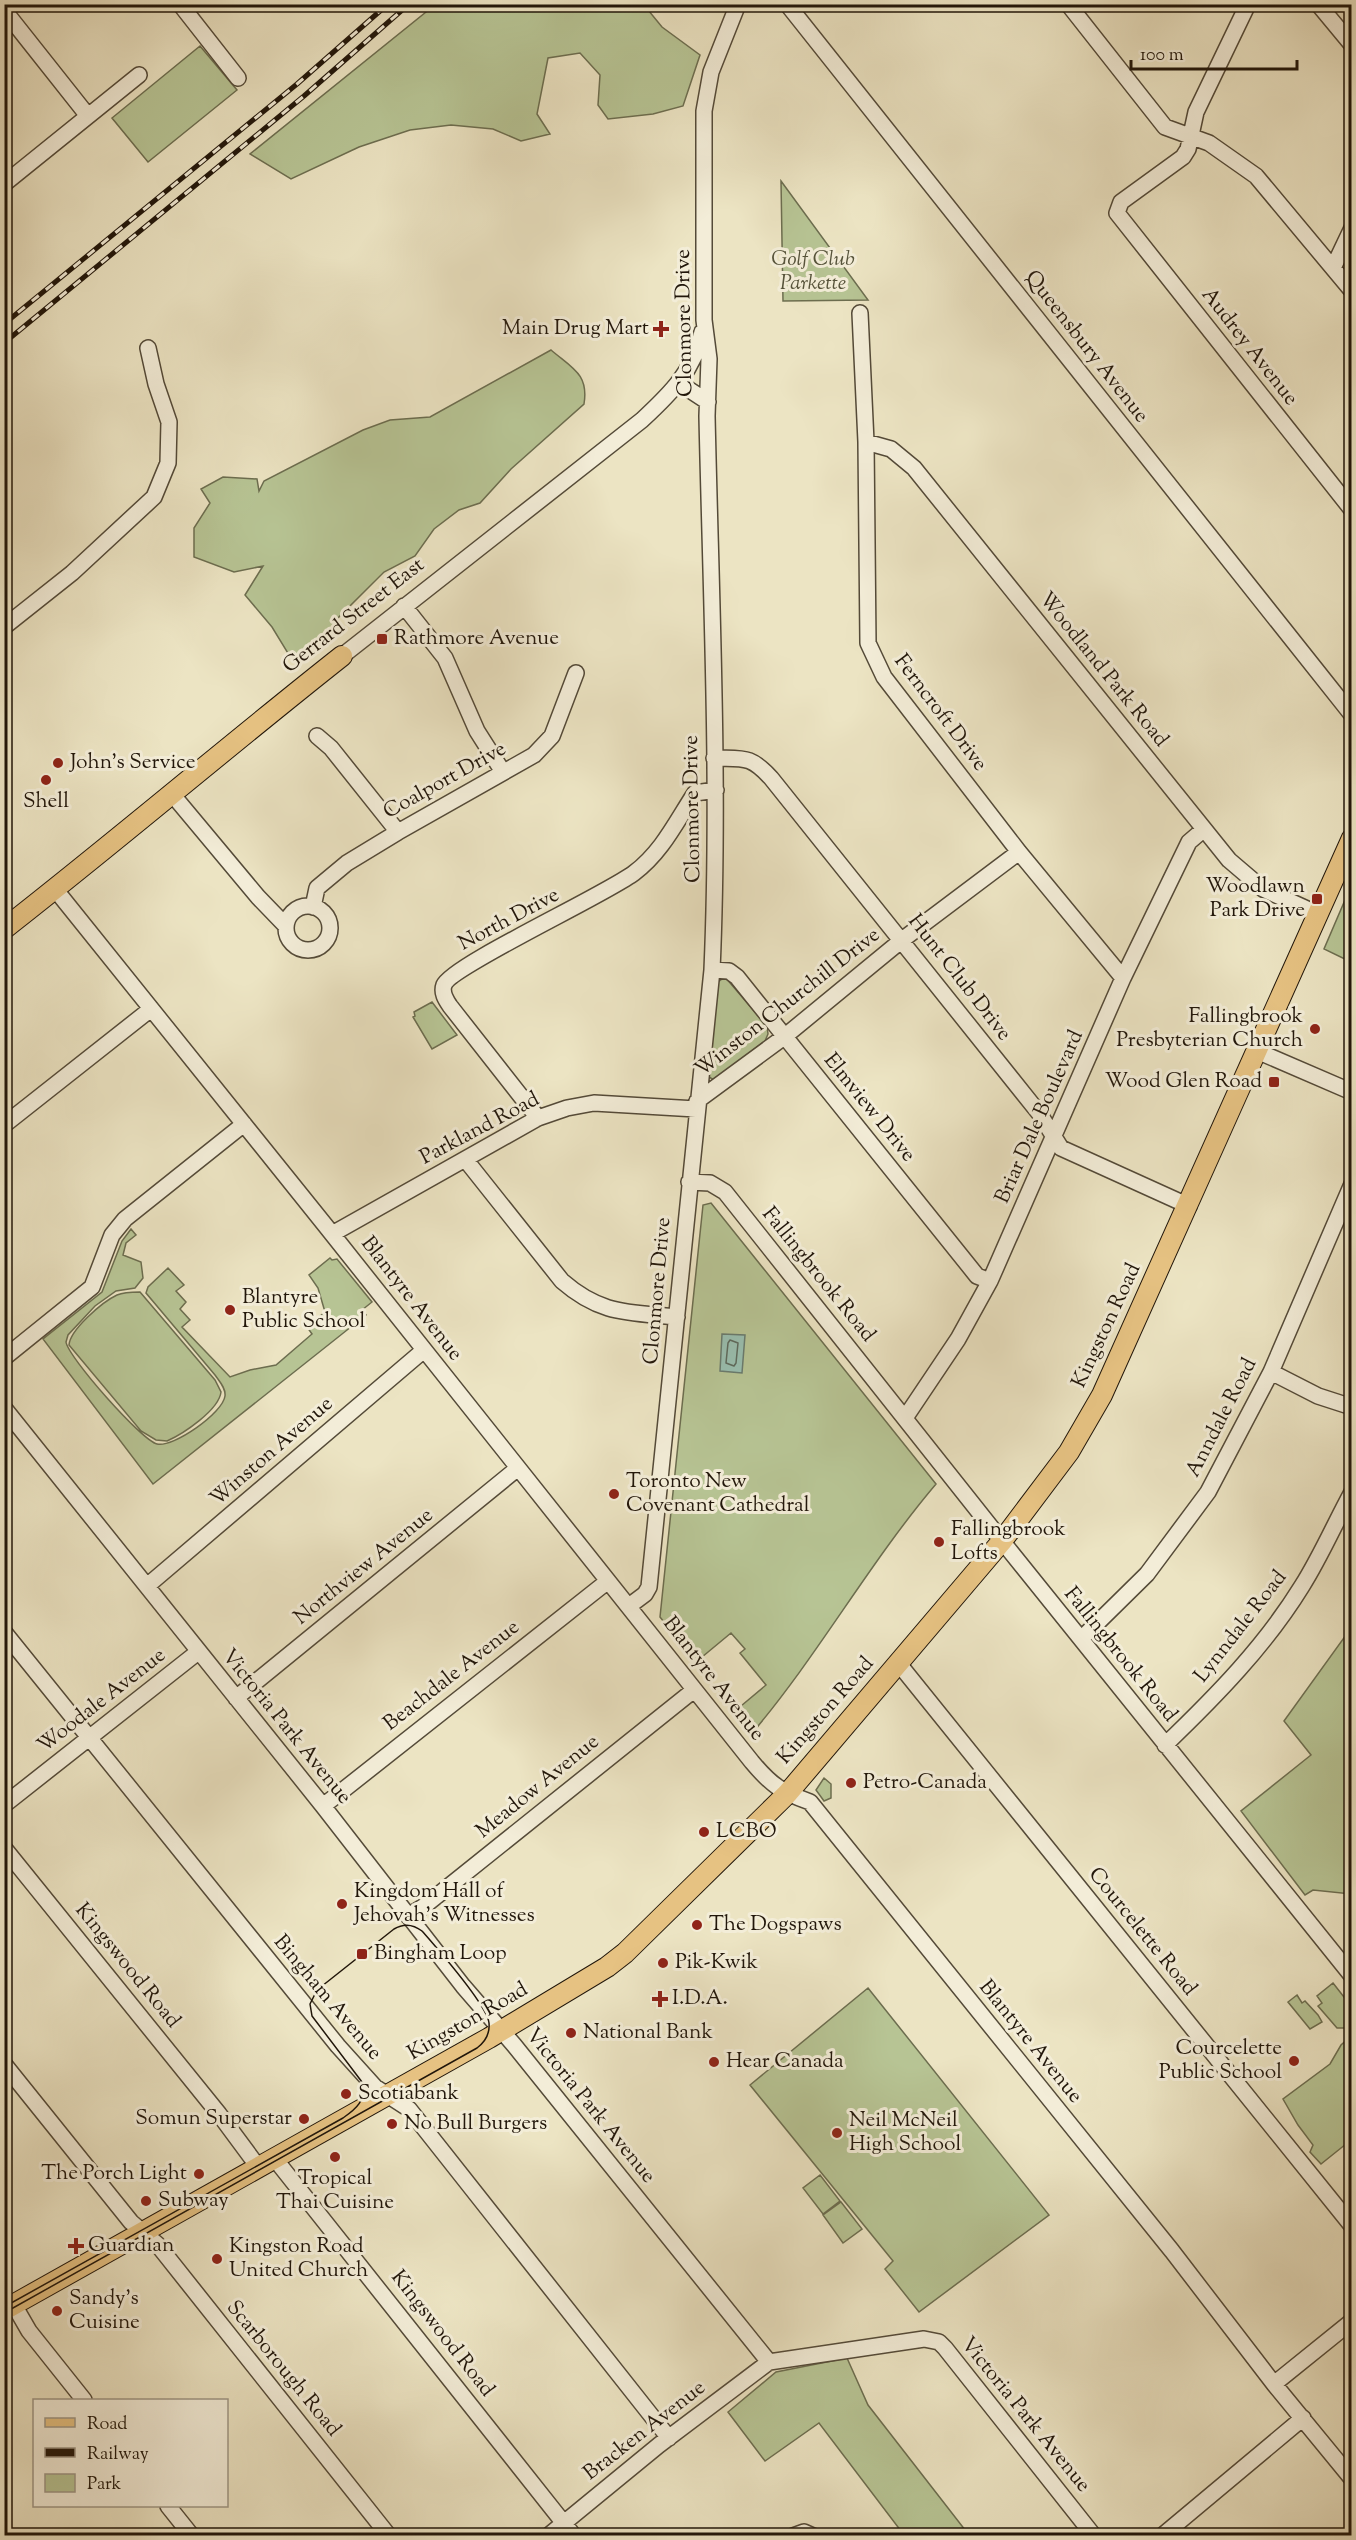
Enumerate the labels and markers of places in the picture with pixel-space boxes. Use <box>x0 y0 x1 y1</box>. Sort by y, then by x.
place label: Main Drug Mart <box>502 314 649 344</box>
marker: Main Drug Mart <box>654 322 668 336</box>
place label: Rathmore Avenue <box>394 624 559 654</box>
marker: Rathmore Avenue <box>375 632 389 646</box>
place label: John's Service <box>69 748 196 778</box>
marker: John's Service <box>51 756 65 770</box>
marker: Shell <box>39 773 53 787</box>
place label: Shell <box>23 787 69 817</box>
place label: Woodlawn Park Drive <box>1206 872 1305 926</box>
marker: Woodlawn Park Drive <box>1310 892 1324 906</box>
place label: Fallingbrook Presbyterian Church <box>1116 1002 1304 1056</box>
marker: Fallingbrook Presbyterian Church <box>1308 1022 1322 1036</box>
place label: Wood Glen Road <box>1105 1067 1262 1097</box>
marker: Wood Glen Road <box>1267 1075 1281 1089</box>
place label: Blantyre Public School <box>242 1283 365 1337</box>
marker: Blantyre Public School <box>223 1303 237 1317</box>
place label: Toronto New Covenant Cathedral <box>626 1467 810 1521</box>
marker: Toronto New Covenant Cathedral <box>607 1487 621 1501</box>
place label: Fallingbrook Lofts <box>951 1515 1066 1569</box>
marker: Fallingbrook Lofts <box>932 1535 946 1549</box>
place label: Petro-Canada <box>863 1768 987 1798</box>
marker: Petro-Canada <box>844 1776 858 1790</box>
place label: LCBO <box>716 1817 777 1847</box>
marker: LCBO <box>697 1825 711 1839</box>
place label: Kingdom Hall of Jehovah's Witnesses <box>353 1877 535 1931</box>
marker: Kingdom Hall of Jehovah's Witnesses <box>335 1897 349 1911</box>
place label: The Dogspaws <box>709 1910 842 1940</box>
marker: The Dogspaws <box>690 1918 704 1932</box>
place label: Bingham Loop <box>374 1939 507 1969</box>
marker: Bingham Loop <box>355 1947 369 1961</box>
place label: Pik-Kwik <box>675 1948 758 1978</box>
marker: Pik-Kwik <box>656 1956 670 1970</box>
place label: I.D.A. <box>672 1984 728 2014</box>
marker: I.D.A. <box>653 1992 667 2006</box>
place label: National Bank <box>583 2018 713 2048</box>
marker: National Bank <box>564 2026 578 2040</box>
place label: Courcelette Public School <box>1159 2034 1282 2088</box>
place label: Hear Canada <box>726 2047 844 2077</box>
marker: Courcelette Public School <box>1287 2054 1301 2068</box>
marker: Hear Canada <box>707 2055 721 2069</box>
place label: Scotiabank <box>358 2079 460 2109</box>
marker: Scotiabank <box>339 2087 353 2101</box>
place label: Somun Superstar <box>135 2104 292 2134</box>
place label: Neil McNeil High School <box>849 2106 961 2160</box>
place label: No Bull Burgers <box>404 2109 547 2139</box>
marker: Somun Superstar <box>297 2112 311 2126</box>
marker: No Bull Burgers <box>385 2117 399 2131</box>
marker: Neil McNeil High School <box>830 2126 844 2140</box>
marker: Tropical Thai Cuisine <box>328 2150 342 2164</box>
place label: The Porch Light <box>41 2159 187 2189</box>
place label: Tropical Thai Cuisine <box>276 2164 394 2218</box>
marker: The Porch Light <box>192 2167 206 2181</box>
place label: Subway <box>158 2186 229 2216</box>
marker: Subway <box>139 2194 153 2208</box>
place label: Guardian <box>88 2231 174 2261</box>
place label: Kingston Road United Church <box>229 2232 368 2286</box>
marker: Guardian <box>69 2239 83 2253</box>
marker: Kingston Road United Church <box>210 2252 224 2266</box>
place label: Sandy's Cuisine <box>69 2284 140 2338</box>
marker: Sandy's Cuisine <box>50 2304 64 2318</box>

